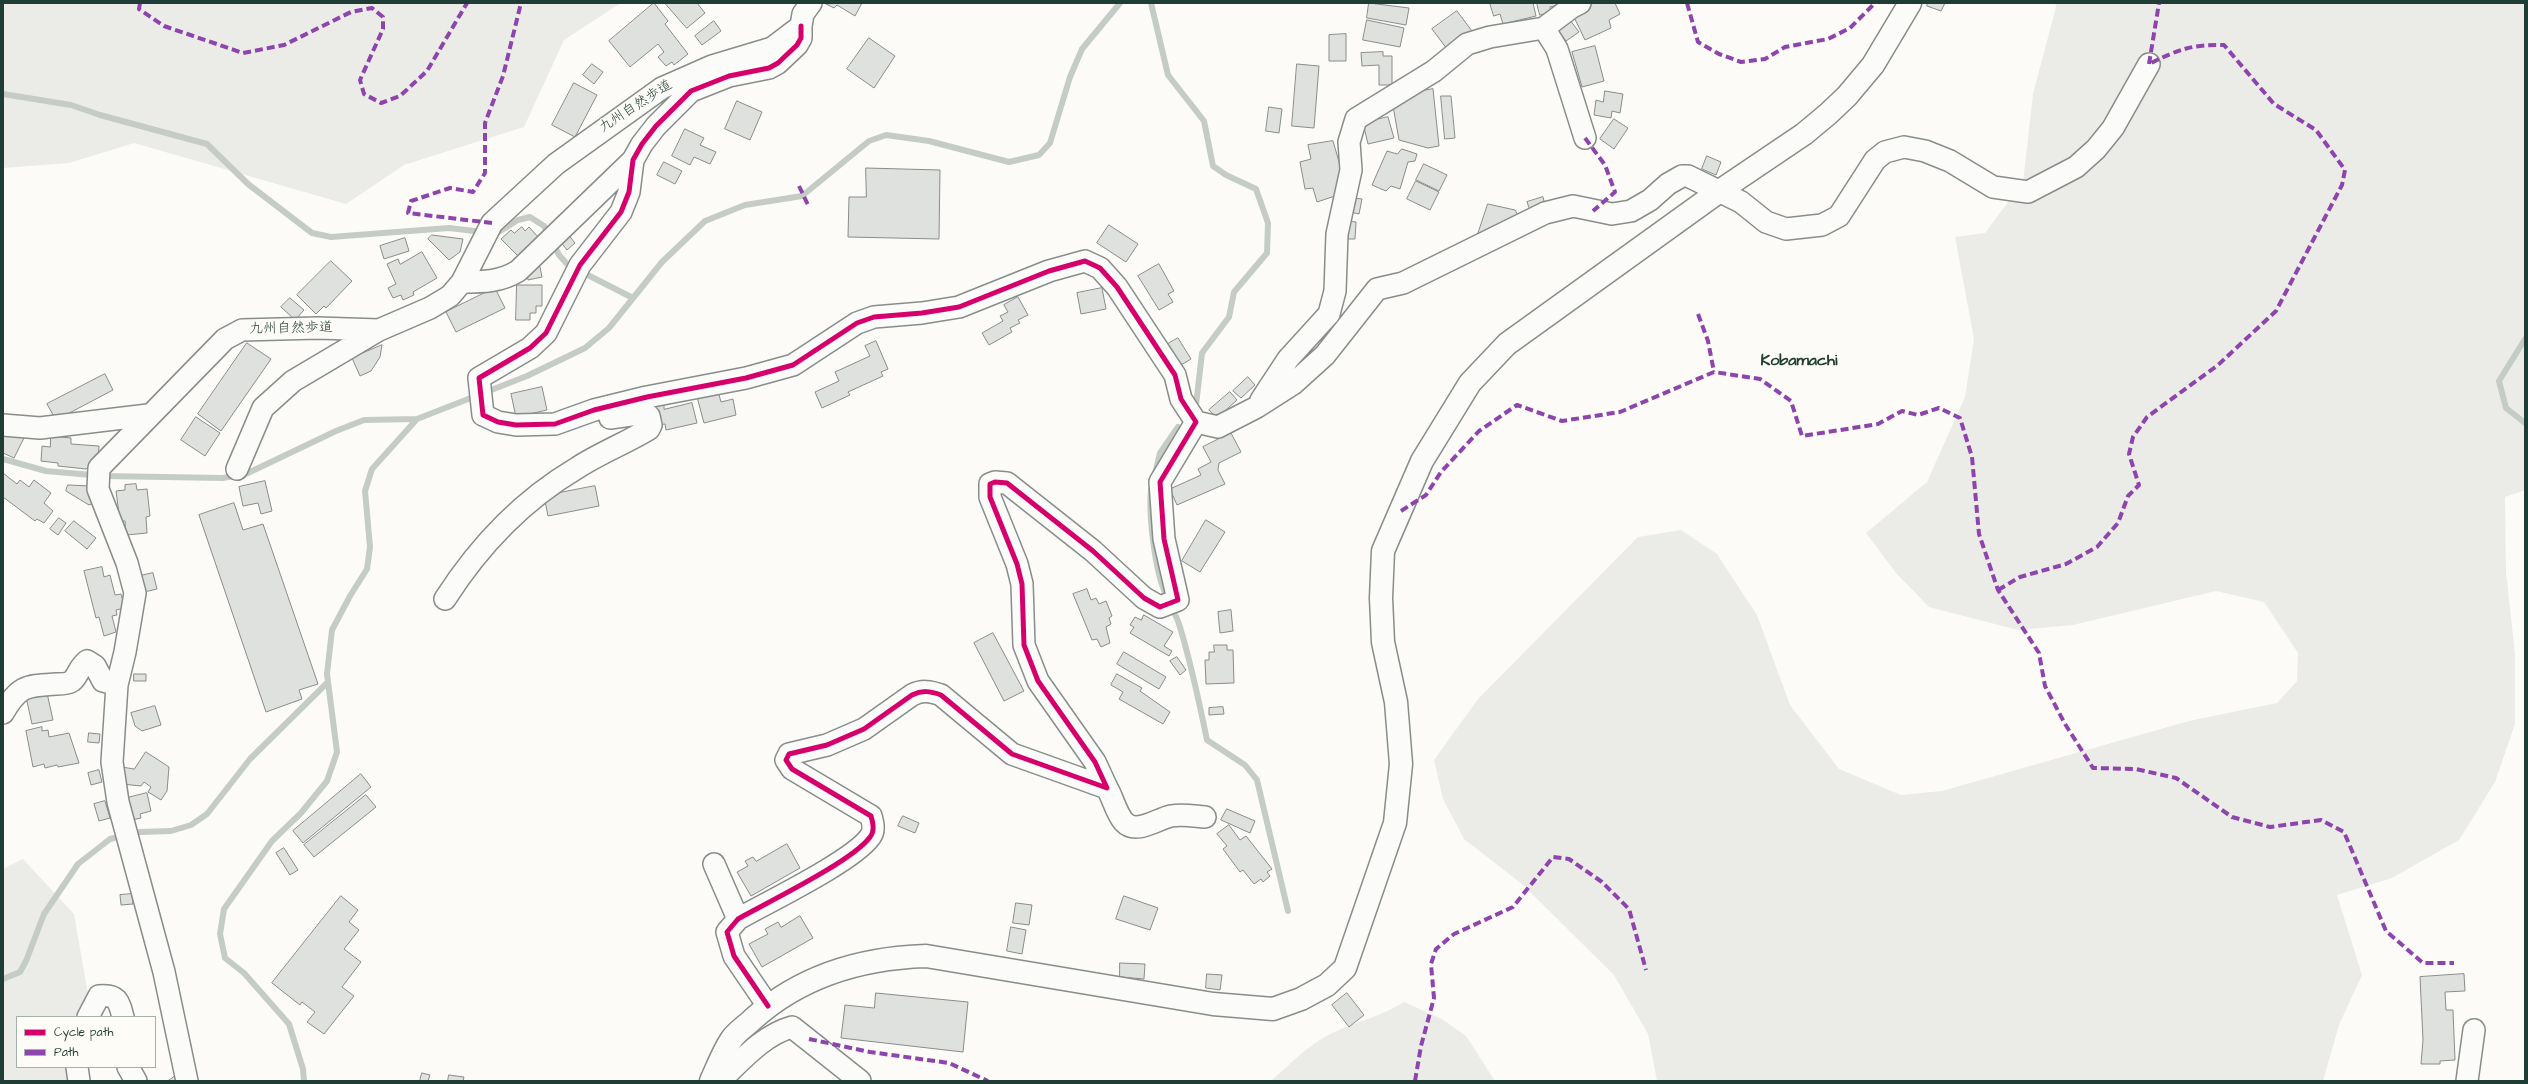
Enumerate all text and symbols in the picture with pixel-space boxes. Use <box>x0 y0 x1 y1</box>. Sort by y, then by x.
street label: 九州自然歩道 <box>596 77 676 137</box>
street label: 九州自然歩道 <box>249 320 333 338</box>
district label: Kobamachi <box>1761 352 1837 372</box>
legend <box>16 1016 156 1068</box>
text: Cycle path <box>54 1024 113 1041</box>
text: Path <box>54 1044 79 1061</box>

